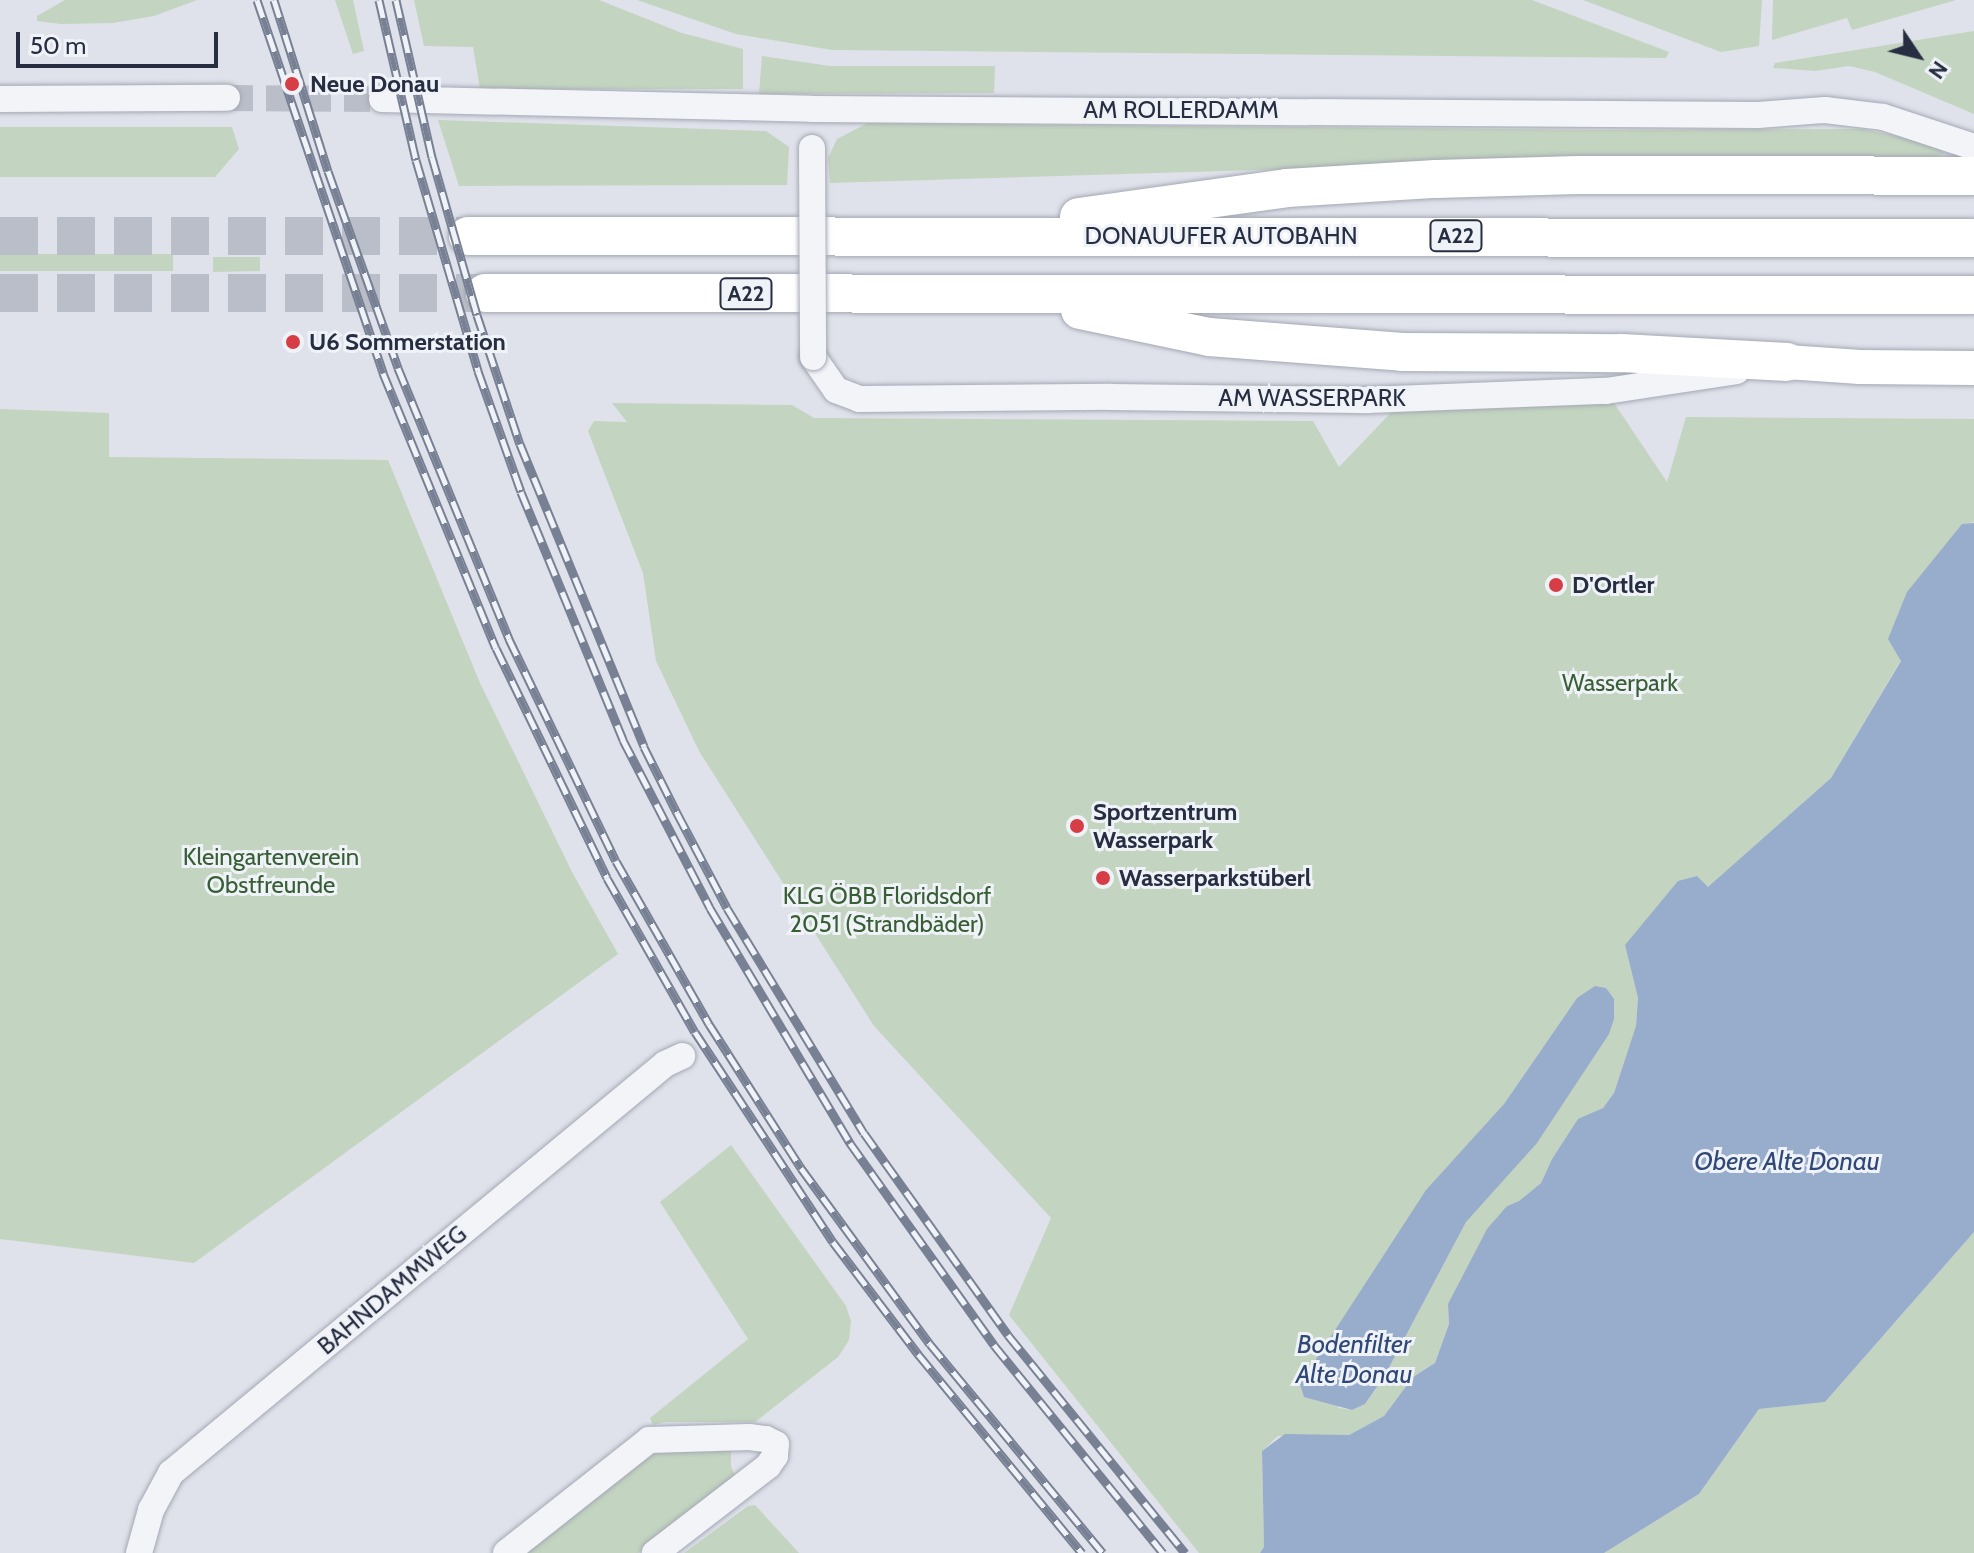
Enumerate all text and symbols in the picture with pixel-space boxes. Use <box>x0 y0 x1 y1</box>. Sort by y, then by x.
scale bar <box>20 16 222 66</box>
north arrow <box>1878 16 1958 96</box>
text: 50 m <box>30 31 86 60</box>
text: N <box>1923 56 1954 84</box>
place label: Neue Donau <box>310 70 439 98</box>
marker: Neue Donau <box>281 73 303 95</box>
street label: AM ROLLERDAMM <box>1083 96 1279 124</box>
road number: A22 <box>1428 218 1484 254</box>
street label: DONAUUFER AUTOBAHN <box>1084 222 1358 250</box>
road number: A22 <box>718 276 774 312</box>
place label: U6 Sommerstation <box>309 328 506 356</box>
marker: U6 Sommerstation <box>284 333 302 351</box>
street label: AM WASSERPARK <box>1218 384 1406 412</box>
place label: D'Ortler <box>1572 571 1654 599</box>
marker: D'Ortler <box>1547 576 1565 594</box>
park label: Wasserpark <box>1562 669 1678 697</box>
place label: Sportzentrum Wasserpark <box>1093 798 1237 854</box>
marker: Sportzentrum Wasserpark <box>1068 817 1086 835</box>
park label: Kleingartenverein Obstfreunde <box>183 843 359 899</box>
place label: Wasserparkstüberl <box>1119 864 1311 892</box>
marker: Wasserparkstüberl <box>1094 869 1112 887</box>
park label: KLG ÖBB Floridsdorf 2051 (Strandbäder) <box>783 882 991 938</box>
water label: Obere Alte Donau <box>1694 1146 1880 1178</box>
street label: BAHNDAMMWEG <box>312 1219 472 1361</box>
water label: Bodenfilter Alte Donau <box>1296 1329 1412 1390</box>

